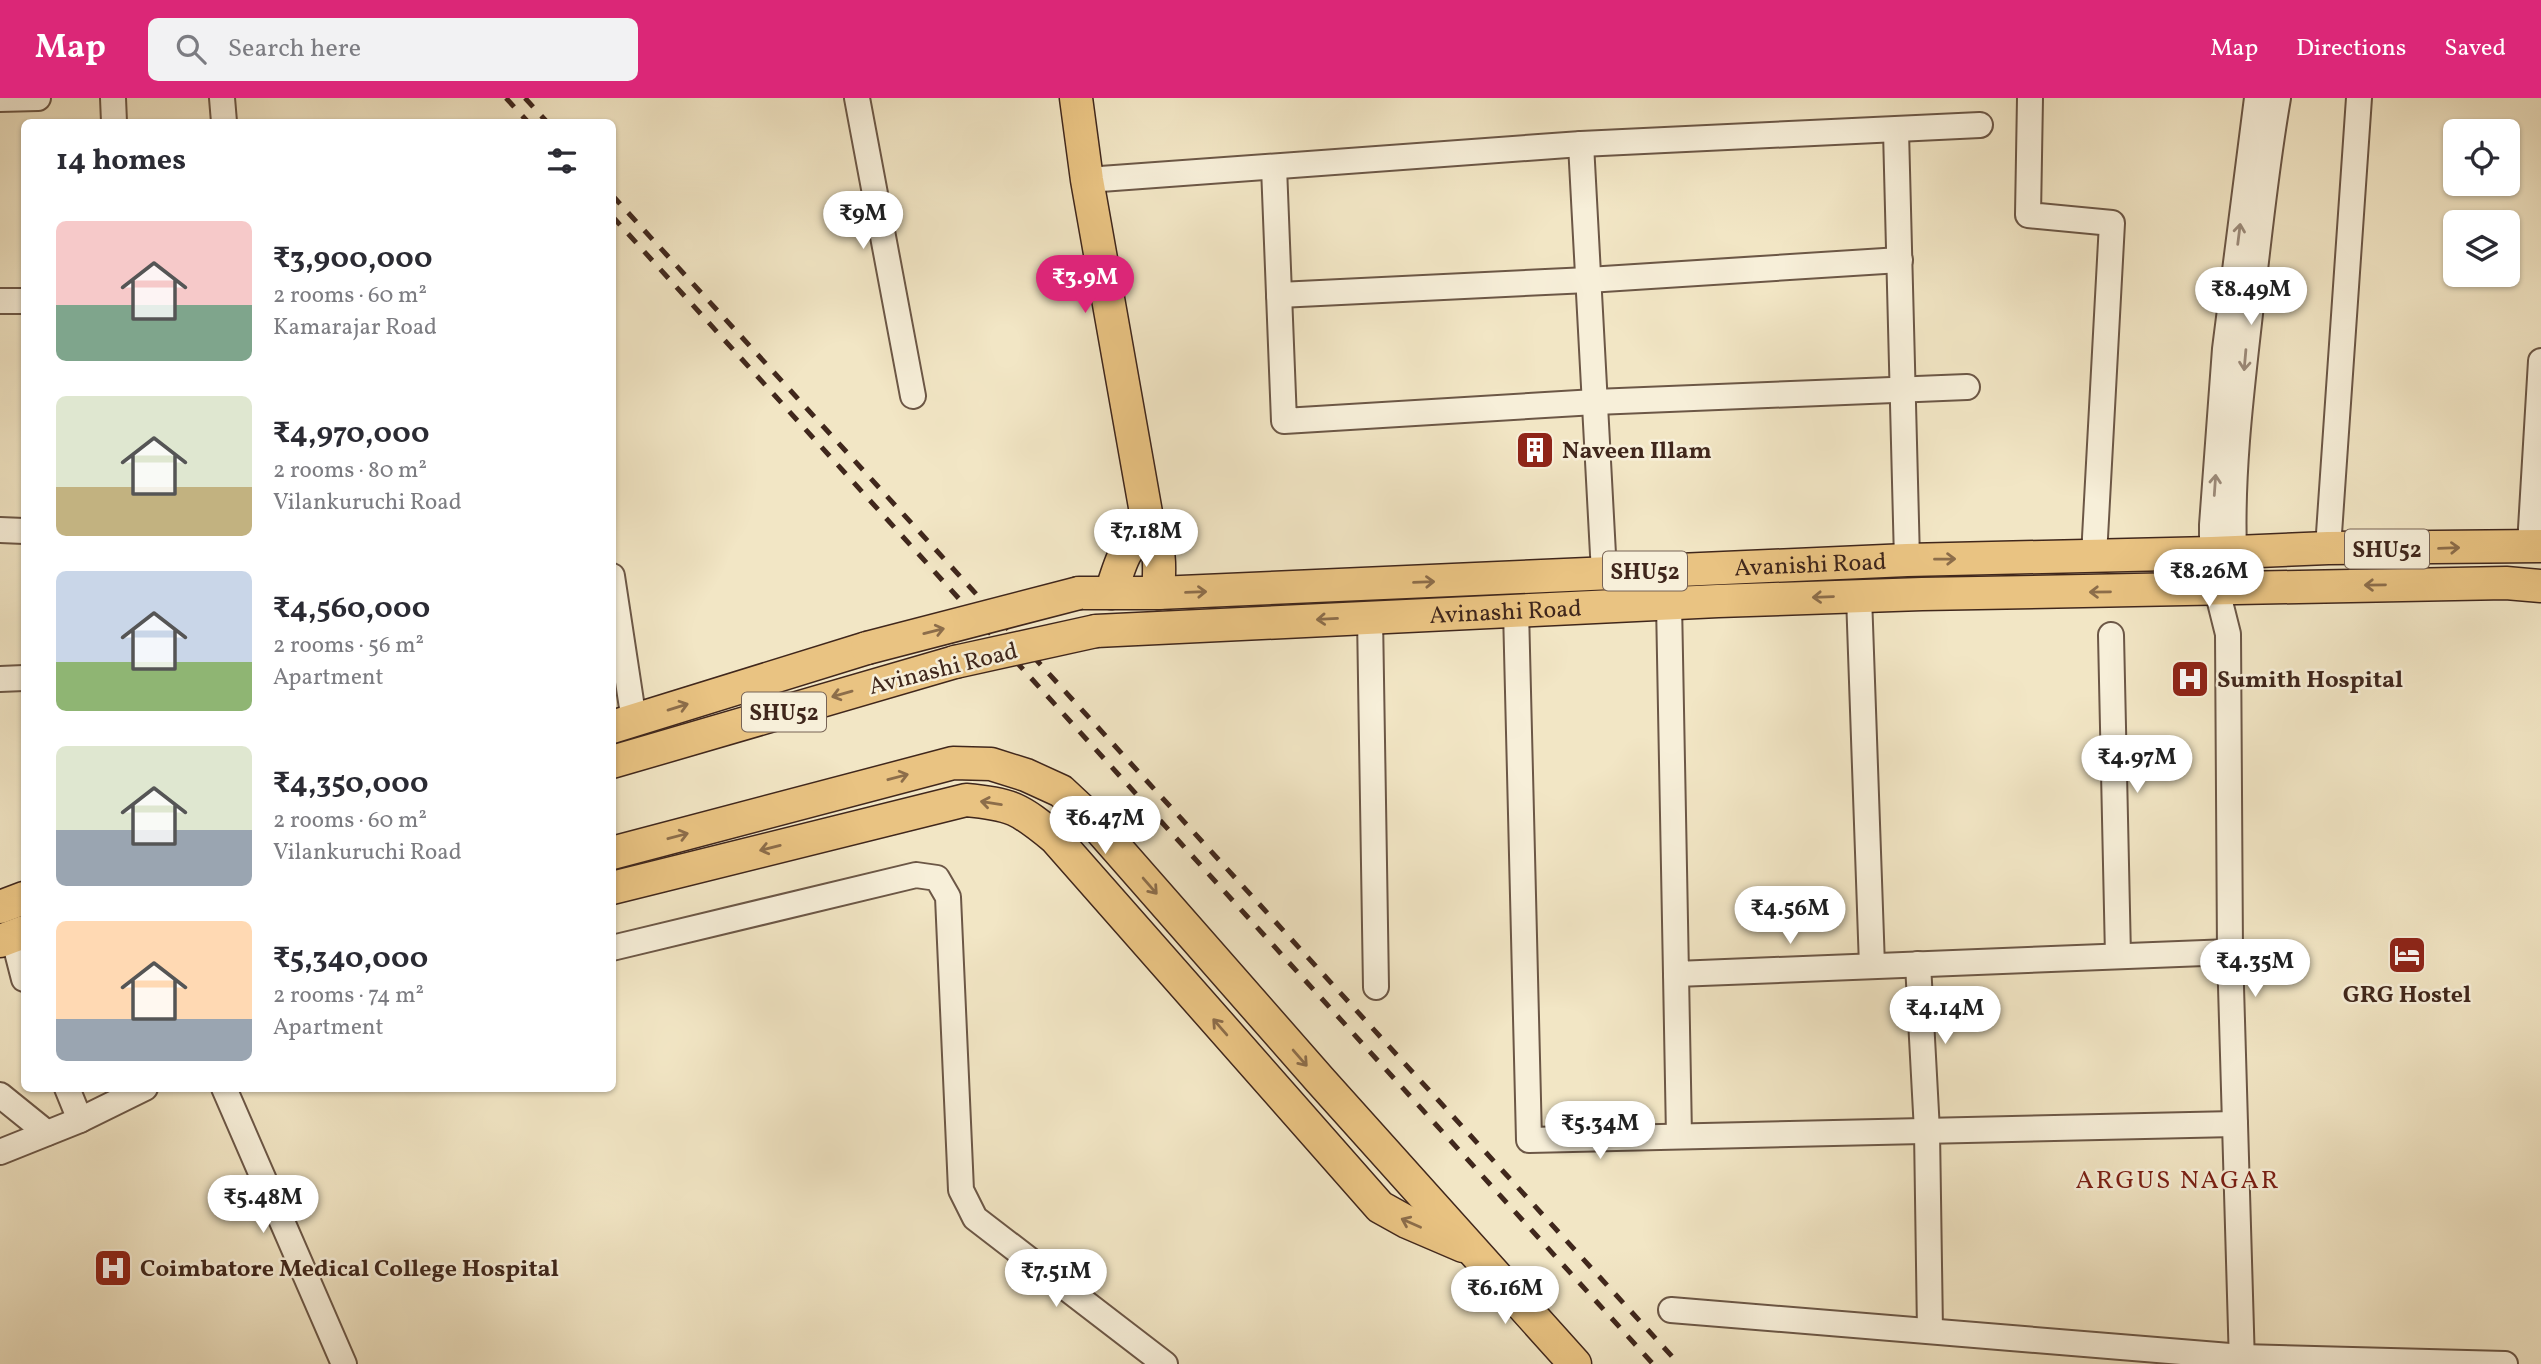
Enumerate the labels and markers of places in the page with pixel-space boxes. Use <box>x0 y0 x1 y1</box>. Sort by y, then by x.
pin: ₹9M <box>829 192 897 251</box>
pin: ₹3.9M <box>1036 256 1134 315</box>
pin: ₹8.49M <box>2194 268 2308 327</box>
building icon: Naveen Illam <box>1514 429 1556 471</box>
place label: Naveen Illam <box>1562 435 1712 469</box>
pin: ₹7.18M <box>1089 510 1203 569</box>
pin: ₹8.26M <box>2152 550 2266 609</box>
hospital icon: Sumith Hospital <box>2169 658 2211 700</box>
place label: Sumith Hospital <box>2217 664 2403 698</box>
pin: ₹4.97M <box>2080 736 2194 795</box>
pin: ₹6.47M <box>1048 796 1162 856</box>
pin: ₹4.56M <box>1733 886 1847 946</box>
hotel icon: GRG Hostel <box>2386 934 2428 976</box>
pin: ₹4.35M <box>2198 940 2312 999</box>
place label: GRG Hostel <box>2343 979 2471 1013</box>
pin: ₹4.14M <box>1888 986 2002 1046</box>
pin: ₹5.34M <box>1543 1102 1657 1161</box>
pin: ₹5.48M <box>206 1176 320 1235</box>
hospital icon: Coimbatore Medical College Hospital <box>92 1247 134 1289</box>
pin: ₹7.51M <box>999 1250 1113 1309</box>
place label: Coimbatore Medical College Hospital <box>140 1253 559 1287</box>
pin: ₹6.16M <box>1448 1266 1562 1326</box>

